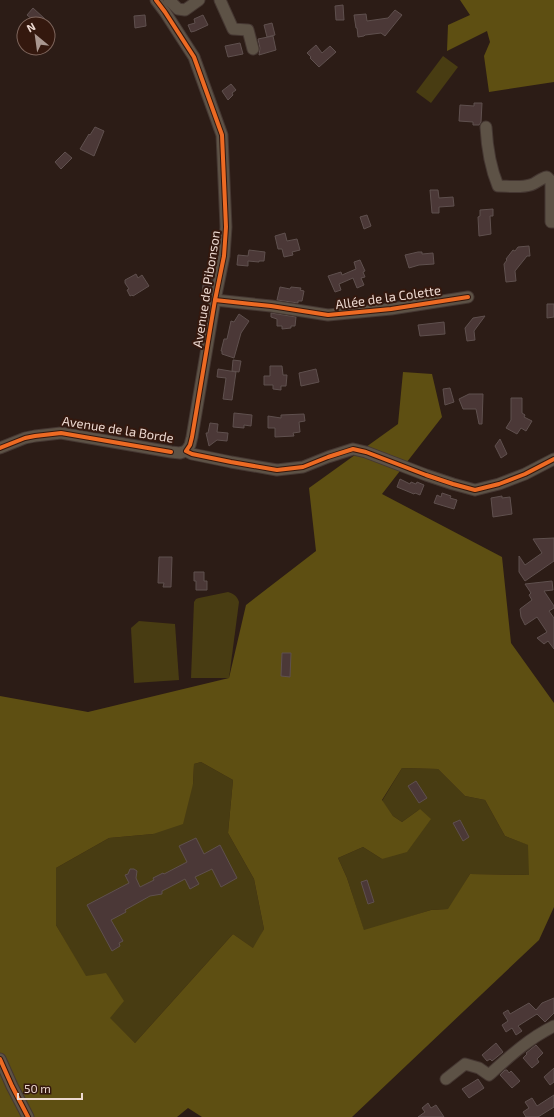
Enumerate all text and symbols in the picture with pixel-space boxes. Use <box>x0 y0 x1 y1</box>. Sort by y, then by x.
north arrow <box>16 16 56 56</box>
text: N <box>24 19 38 34</box>
street label: Avenue de Pibonson <box>189 229 223 349</box>
street label: Allée de la Colette <box>334 282 442 312</box>
street label: Avenue de la Borde <box>61 412 175 446</box>
scale bar <box>18 1075 82 1101</box>
text: 50 m <box>24 1081 51 1095</box>

